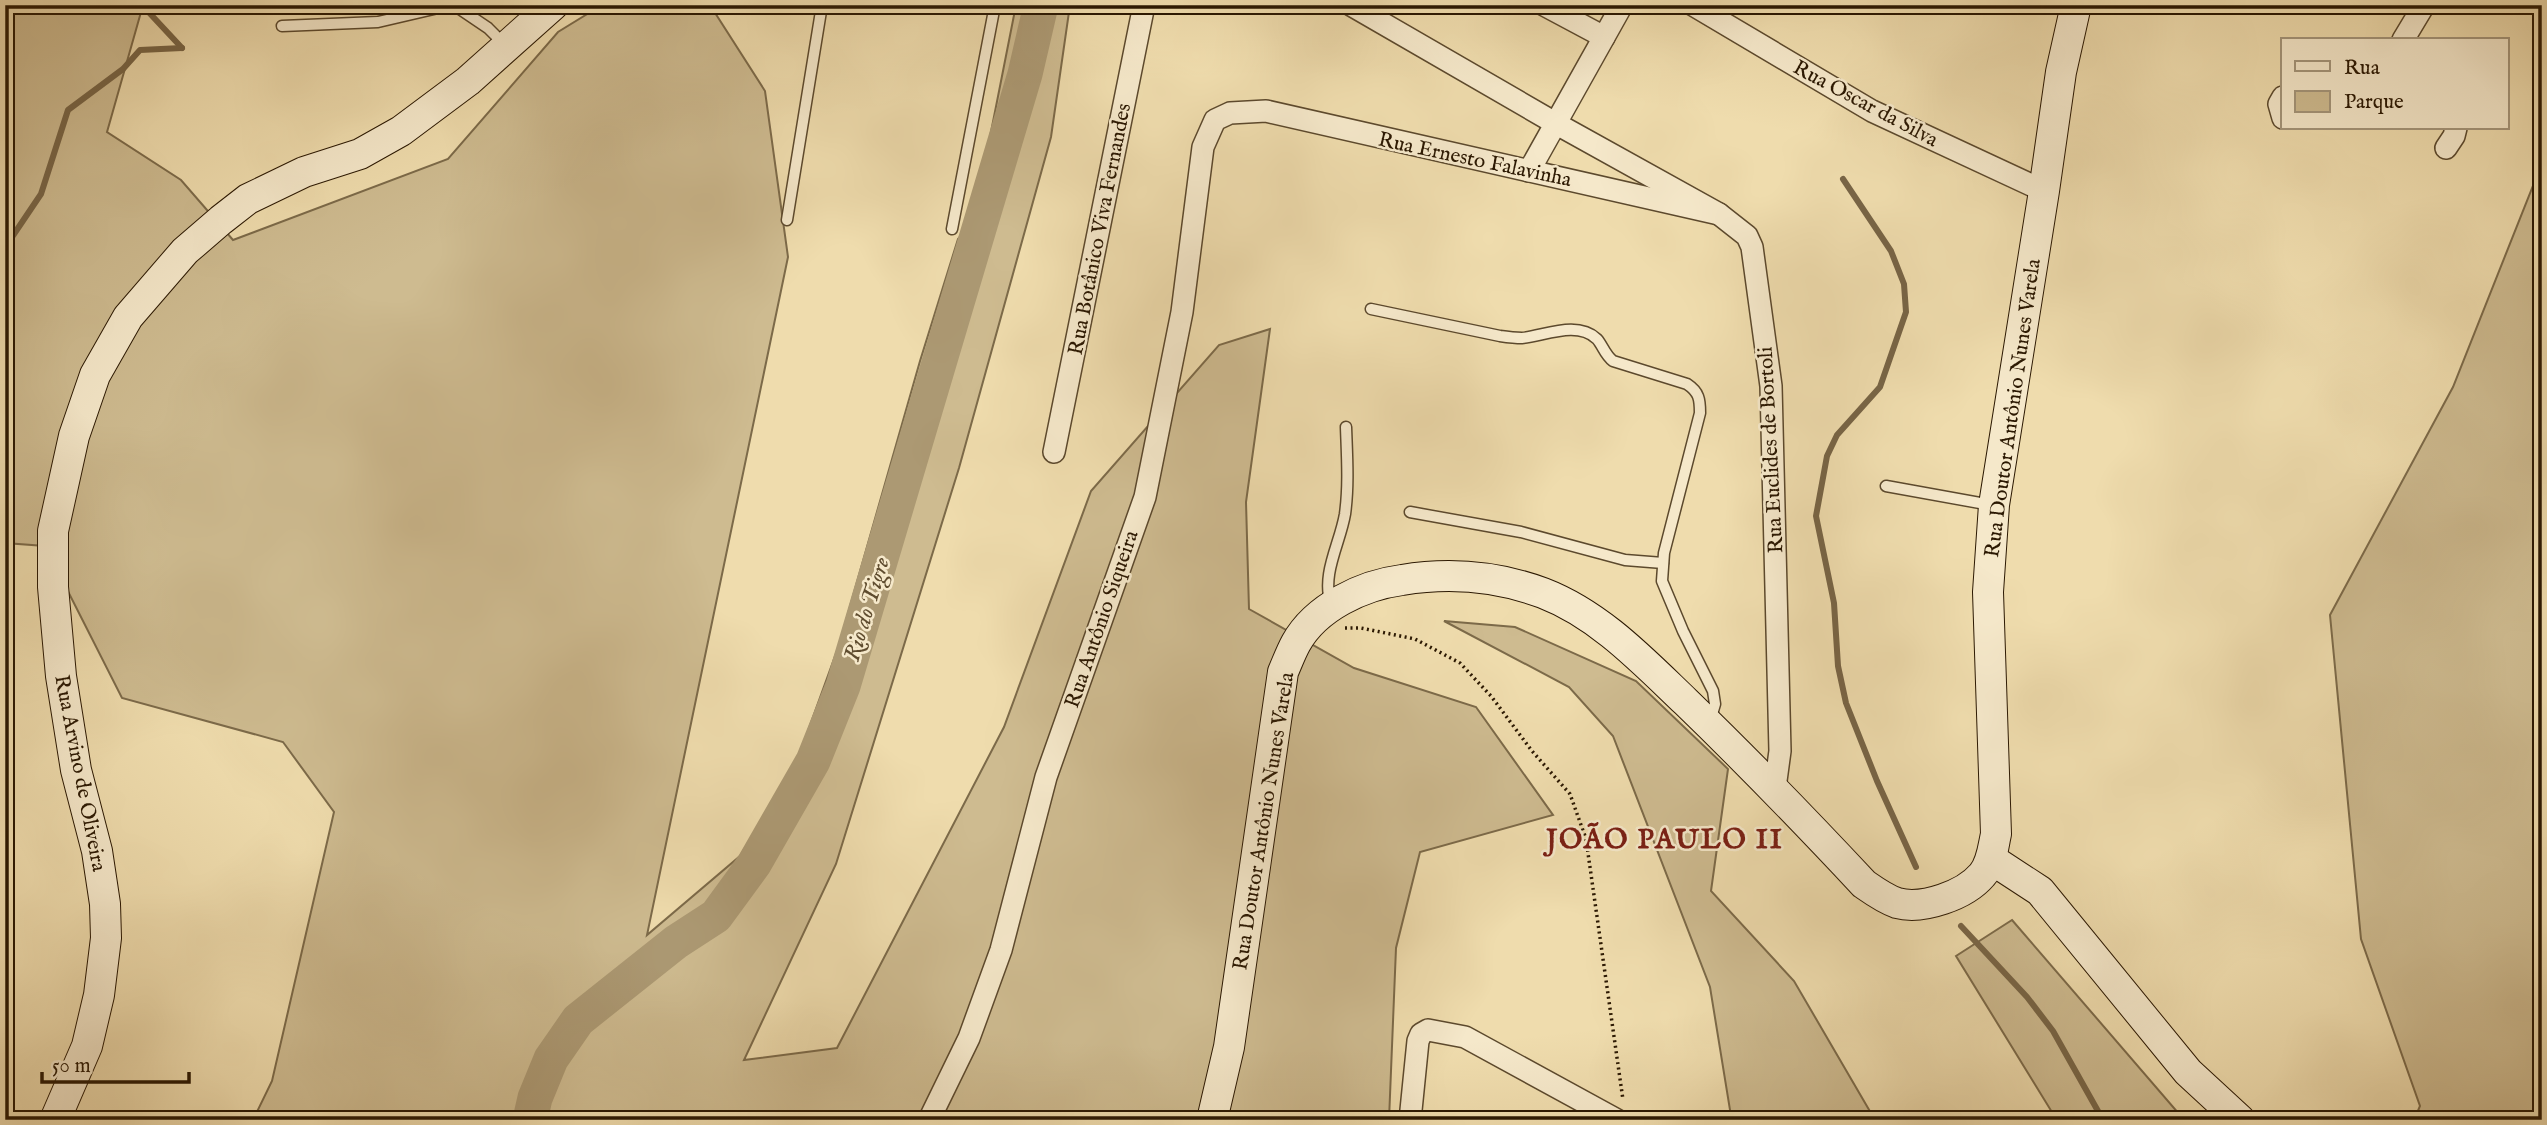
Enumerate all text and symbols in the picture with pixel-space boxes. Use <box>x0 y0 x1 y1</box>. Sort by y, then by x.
legend <box>2281 38 2508 130</box>
street label: Rua Oscar da Silva <box>1788 55 1943 154</box>
text: Rua <box>2344 55 2381 82</box>
text: Parque <box>2344 89 2404 116</box>
street label: Rua Botânico Viva Fernandes <box>1063 101 1138 357</box>
street label: Rua Ernesto Falavinha <box>1376 127 1575 194</box>
street label: Rua Doutor Antônio Nunes Varela <box>1979 256 2048 559</box>
street label: Rua Euclides de Bortoli <box>1753 346 1790 554</box>
street label: Rua Antônio Siqueira <box>1059 526 1146 712</box>
water label: Rio do Tigre <box>838 554 898 665</box>
street label: Rua Doutor Antônio Nunes Varela <box>1228 669 1302 972</box>
street label: Rua Arvino de Oliveira <box>47 673 112 875</box>
district label: JOÃO PAULO II <box>1542 822 1784 858</box>
scale bar <box>42 1041 189 1085</box>
text: 50 m <box>52 1053 91 1080</box>

